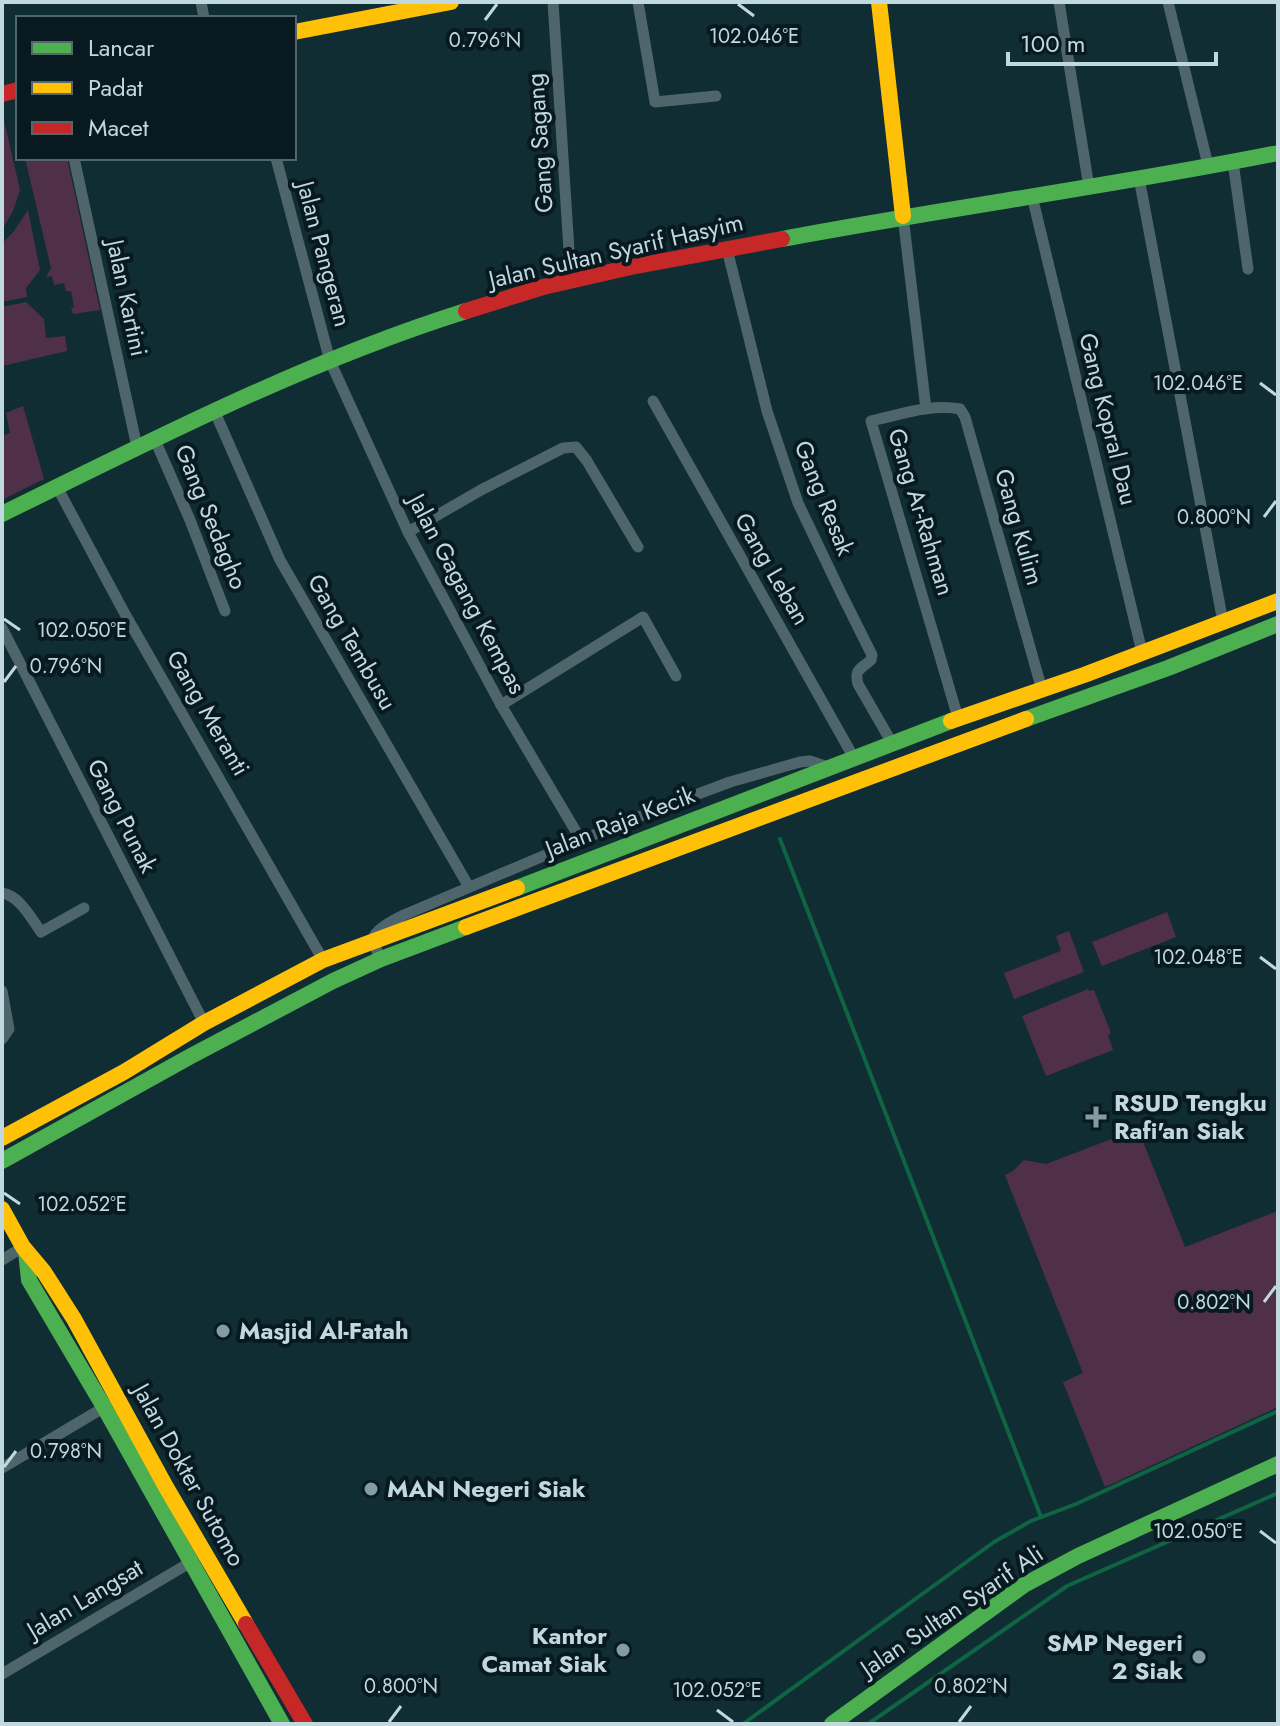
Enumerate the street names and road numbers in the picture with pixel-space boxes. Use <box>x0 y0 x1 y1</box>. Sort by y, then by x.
street label: Gang Sagang <box>517 72 562 214</box>
street label: Jalan Pangeran <box>287 174 361 330</box>
street label: Jalan Sultan Syarif Hasyim <box>482 204 747 297</box>
street label: Jalan Kartini <box>97 233 157 359</box>
street label: Gang Kopral Dau <box>1070 329 1147 509</box>
street label: Gang Ar-Rahman <box>879 424 964 600</box>
street label: Gang Resak <box>786 435 864 561</box>
street label: Gang Sedagho <box>166 439 256 595</box>
street label: Gang Kulim <box>986 465 1053 589</box>
street label: Jalan Gagang Kempas <box>399 485 535 700</box>
street label: Gang Leban <box>726 506 819 631</box>
street label: Gang Tembusu <box>299 567 406 716</box>
street label: Gang Meranti <box>158 643 259 782</box>
street label: Gang Punak <box>79 753 166 879</box>
street label: Jalan Raja Kecik <box>537 777 700 867</box>
street label: Jalan Dokter Sutomo <box>123 1374 254 1573</box>
street label: Jalan Sultan Syarif Ali <box>851 1536 1050 1687</box>
street label: Jalan Langsat <box>18 1550 150 1649</box>

